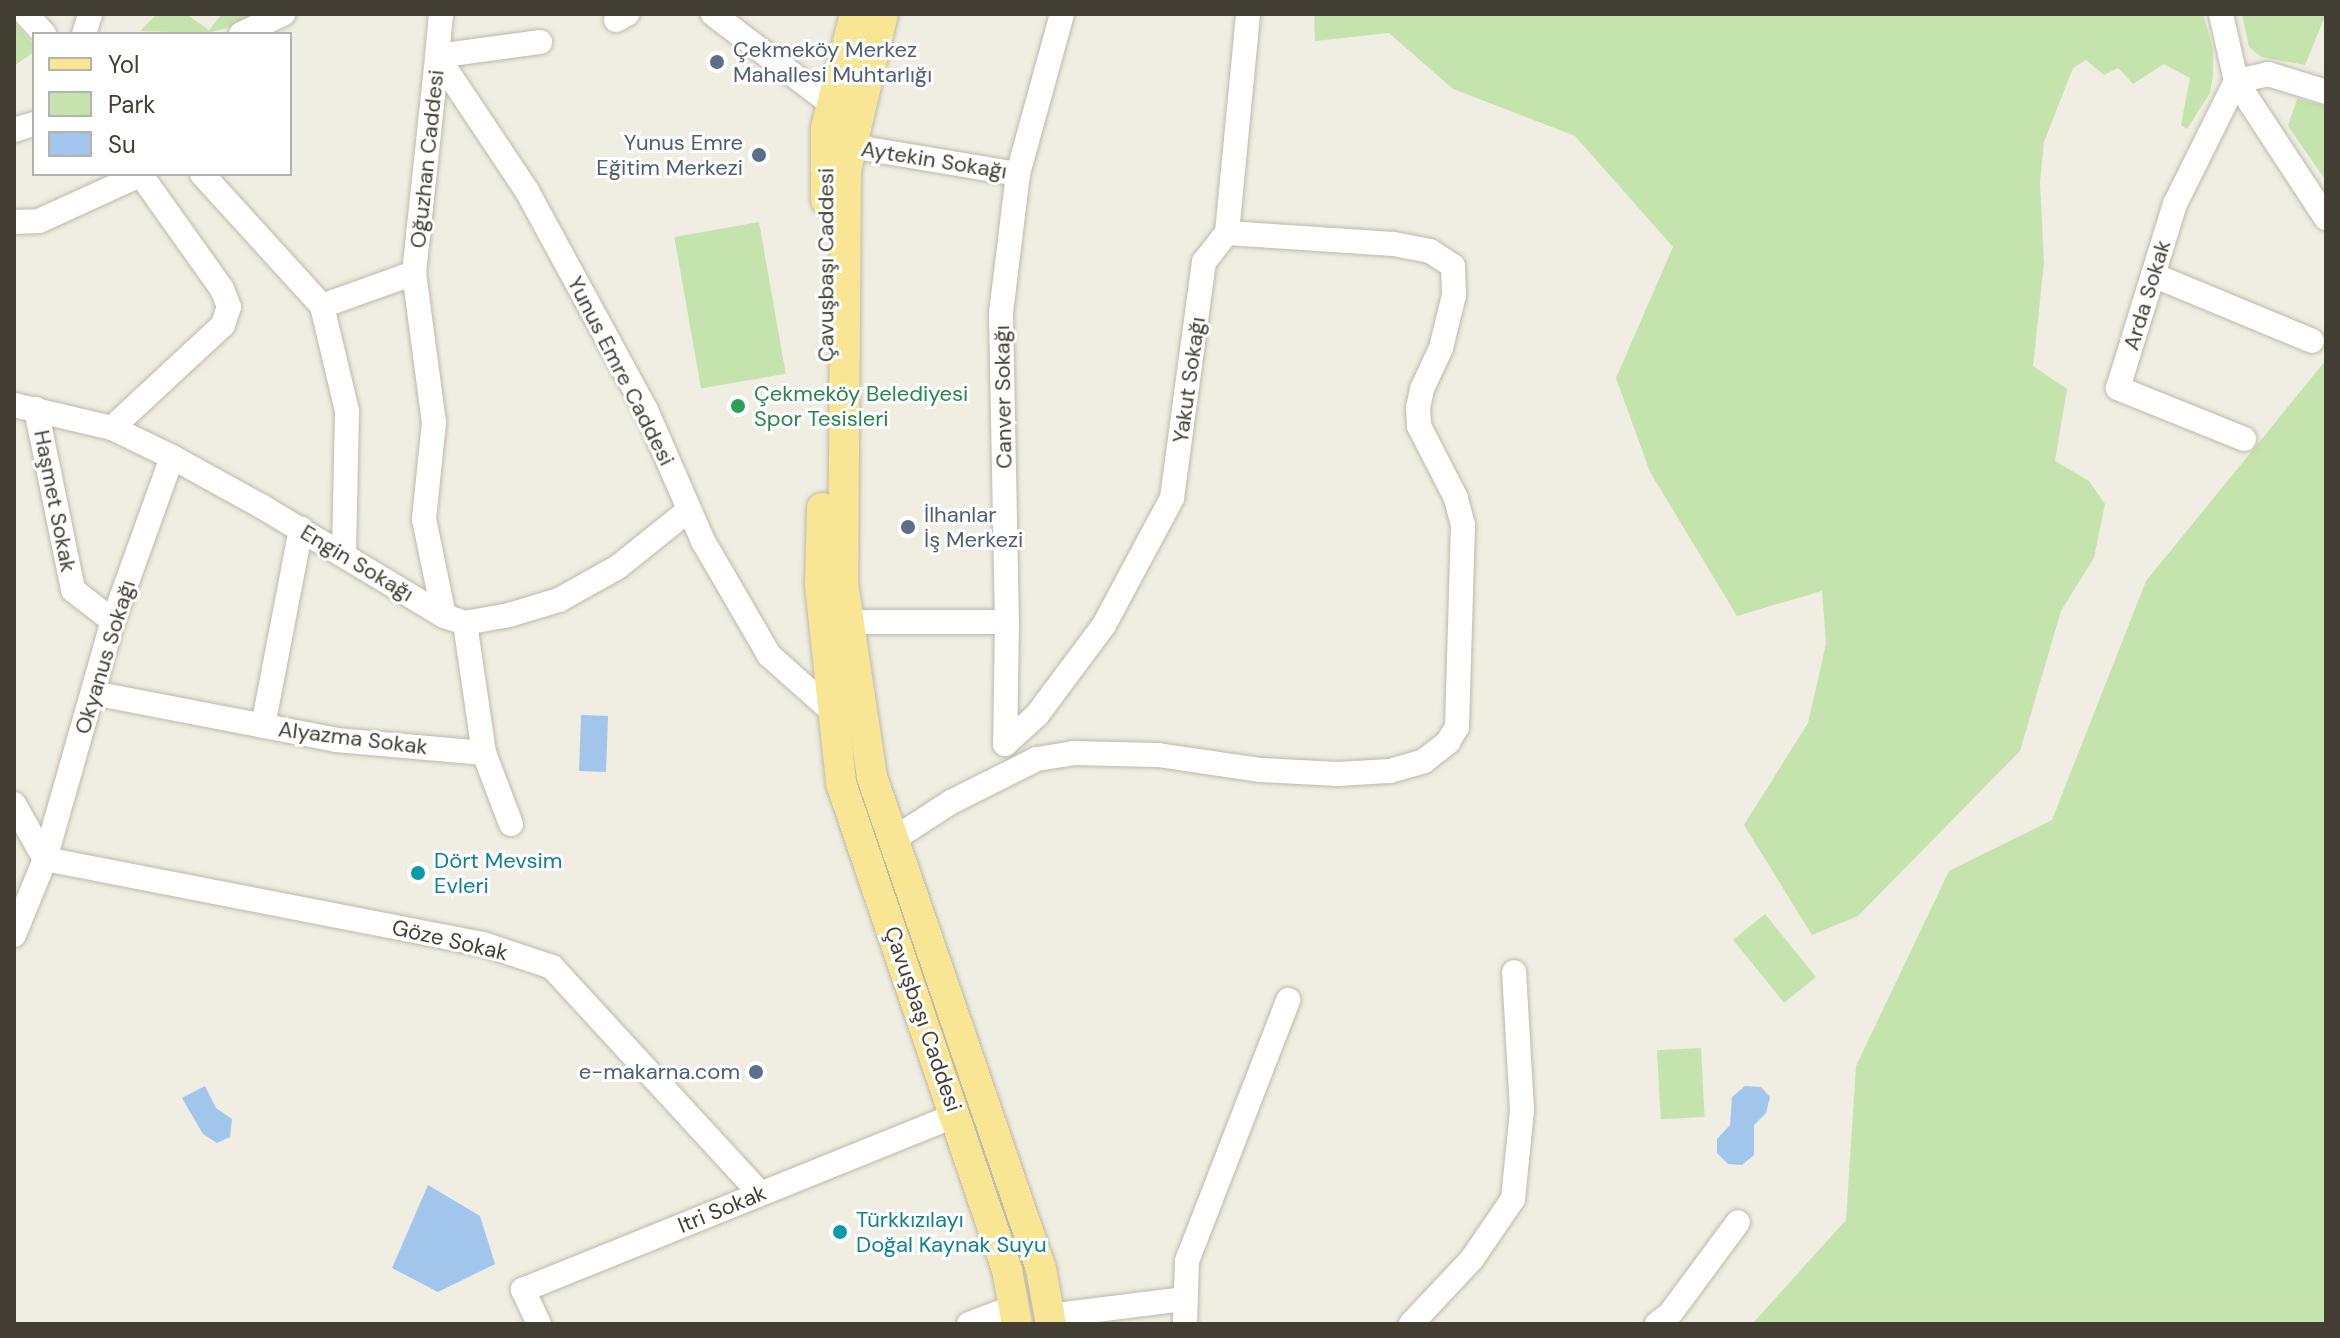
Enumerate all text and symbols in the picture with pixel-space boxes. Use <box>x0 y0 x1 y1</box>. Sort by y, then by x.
legend <box>32 32 292 176</box>
place label: Çekmeköy Merkez Mahallesi Muhtarlığı <box>733 36 932 88</box>
text: Yol <box>108 49 139 80</box>
marker: Çekmeköy Merkez Mahallesi Muhtarlığı <box>708 53 726 71</box>
street label: Oğuzhan Caddesi <box>405 68 449 250</box>
text: Park <box>108 89 155 120</box>
text: Su <box>108 129 136 160</box>
place label: Yunus Emre Eğitim Merkezi <box>596 129 743 180</box>
street label: Aytekin Sokağı <box>859 135 1009 185</box>
marker: Yunus Emre Eğitim Merkezi <box>750 146 768 164</box>
street label: Çavuşbaşı Caddesi <box>813 168 839 362</box>
street label: Arda Sokak <box>2118 237 2176 353</box>
street label: Yunus Emre Caddesi <box>562 272 680 470</box>
street label: Yakut Sokağı <box>1167 315 1211 445</box>
street label: Canver Sokağı <box>989 325 1017 469</box>
place label: Çekmeköy Belediyesi Spor Tesisleri <box>754 380 968 432</box>
marker: Çekmeköy Belediyesi Spor Tesisleri <box>729 397 747 415</box>
street label: Haşmet Sokak <box>28 428 82 574</box>
place label: İlhanlar İş Merkezi <box>924 501 1023 552</box>
marker: İlhanlar İş Merkezi <box>899 518 917 536</box>
street label: Engin Sokağı <box>296 519 418 607</box>
street label: Okyanus Sokağı <box>69 577 141 737</box>
street label: Alyazma Sokak <box>277 716 429 760</box>
place label: Dört Mevsim Evleri <box>434 847 562 898</box>
marker: Dört Mevsim Evleri <box>409 864 427 882</box>
street label: Göze Sokak <box>390 914 510 966</box>
street label: Çavuşbaşı Caddesi <box>879 923 967 1115</box>
place label: e-makarna.com <box>579 1059 740 1085</box>
marker: e-makarna.com <box>747 1063 765 1081</box>
street label: Itri Sokak <box>674 1179 770 1239</box>
place label: Türkkızılayı Doğal Kaynak Suyu <box>856 1206 1047 1258</box>
marker: Türkkızılayı Doğal Kaynak Suyu <box>831 1223 849 1241</box>

